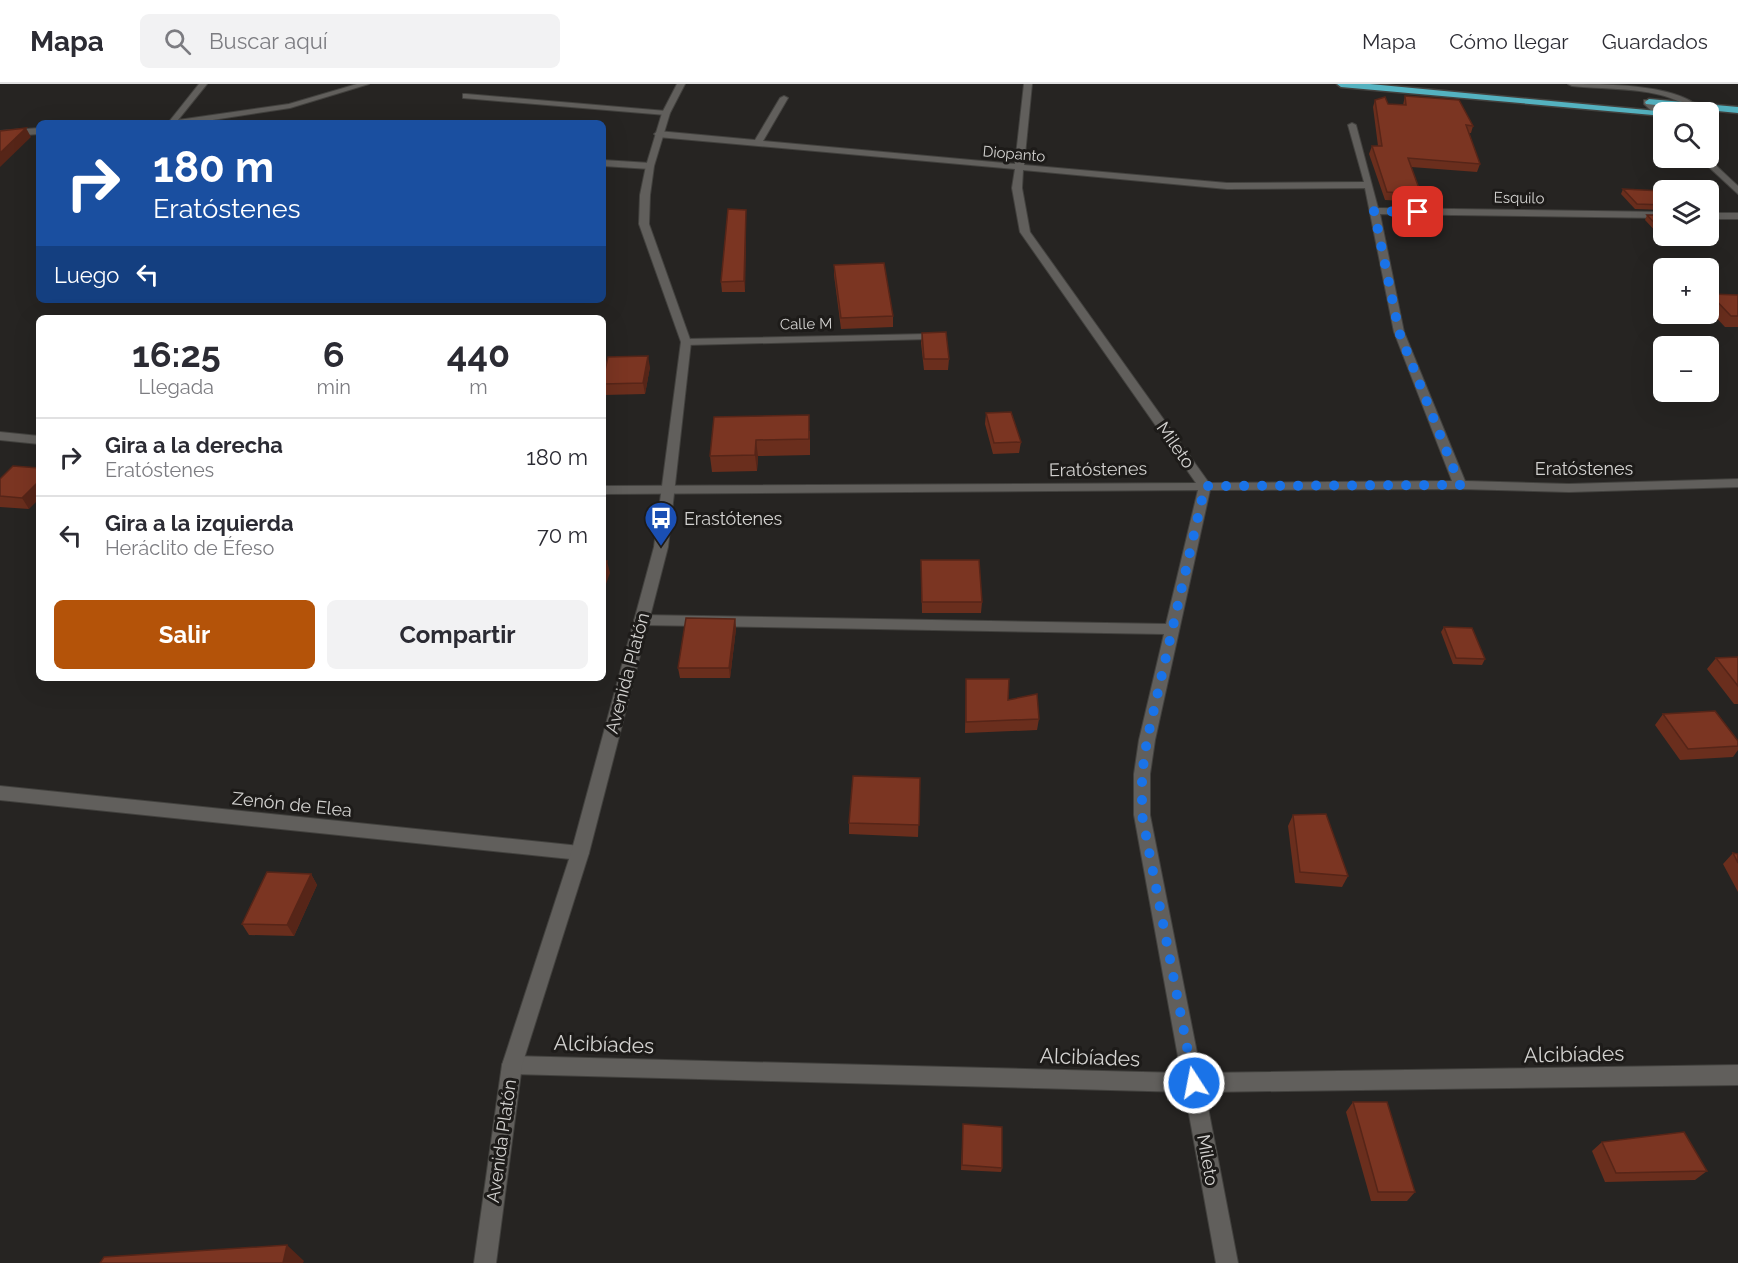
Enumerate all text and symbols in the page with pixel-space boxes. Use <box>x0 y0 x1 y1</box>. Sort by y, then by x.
search box <box>140 14 560 68</box>
text: Mapa <box>30 25 104 58</box>
icon: search <box>161 25 194 58</box>
text: Buscar aquí <box>209 28 328 54</box>
text: Mapa <box>1362 29 1416 54</box>
text: Cómo llegar <box>1449 29 1569 54</box>
text: Guardados <box>1602 29 1708 54</box>
map controls <box>1653 102 1719 402</box>
button: search <box>1653 102 1719 168</box>
street label: Diopanto <box>982 142 1046 166</box>
text: 180 m <box>153 143 274 192</box>
icon: right <box>54 144 132 222</box>
button: layers <box>1653 180 1719 246</box>
pin <box>1392 186 1443 237</box>
street label: Esquilo <box>1493 189 1545 207</box>
text: Eratóstenes <box>153 193 301 224</box>
icon: arrive <box>1401 195 1434 228</box>
icon: left <box>131 258 164 291</box>
button: + <box>1653 258 1719 324</box>
text: Luego <box>54 262 119 288</box>
street label: Calle M <box>780 315 832 333</box>
text: 16:25 <box>132 333 221 375</box>
text: 6 <box>323 333 345 375</box>
text: 440 <box>447 333 510 375</box>
button: − <box>1653 336 1719 402</box>
text: Llegada <box>139 375 214 399</box>
text: min <box>317 375 351 399</box>
text: m <box>469 375 488 399</box>
street label: Mileto <box>1153 418 1200 472</box>
text: Gira a la derecha <box>105 432 283 458</box>
icon: right <box>54 441 87 474</box>
text: 180 m <box>526 444 588 470</box>
text: Eratóstenes <box>105 458 214 482</box>
street label: Eratóstenes <box>1049 458 1148 480</box>
street label: Eratóstenes <box>1535 458 1633 479</box>
bus stop icon: Erastótenes <box>643 500 679 547</box>
place label: Erastótenes <box>684 508 783 529</box>
text: Gira a la izquierda <box>105 510 294 536</box>
icon: left <box>54 519 87 552</box>
text: 70 m <box>537 522 588 548</box>
text: Heráclito de Éfeso <box>105 536 274 560</box>
button: Salir <box>54 600 315 669</box>
button: Compartir <box>327 600 588 669</box>
street label: Avenida Platón <box>601 610 653 736</box>
street label: Zenón de Elea <box>231 787 353 821</box>
street label: Alcibíades <box>553 1030 655 1058</box>
street label: Alcibíades <box>1524 1041 1624 1067</box>
street label: Alcibíades <box>1039 1043 1141 1071</box>
position arrow <box>1162 1051 1226 1115</box>
street label: Avenida Platón <box>482 1078 520 1204</box>
street label: Mileto <box>1193 1133 1223 1188</box>

